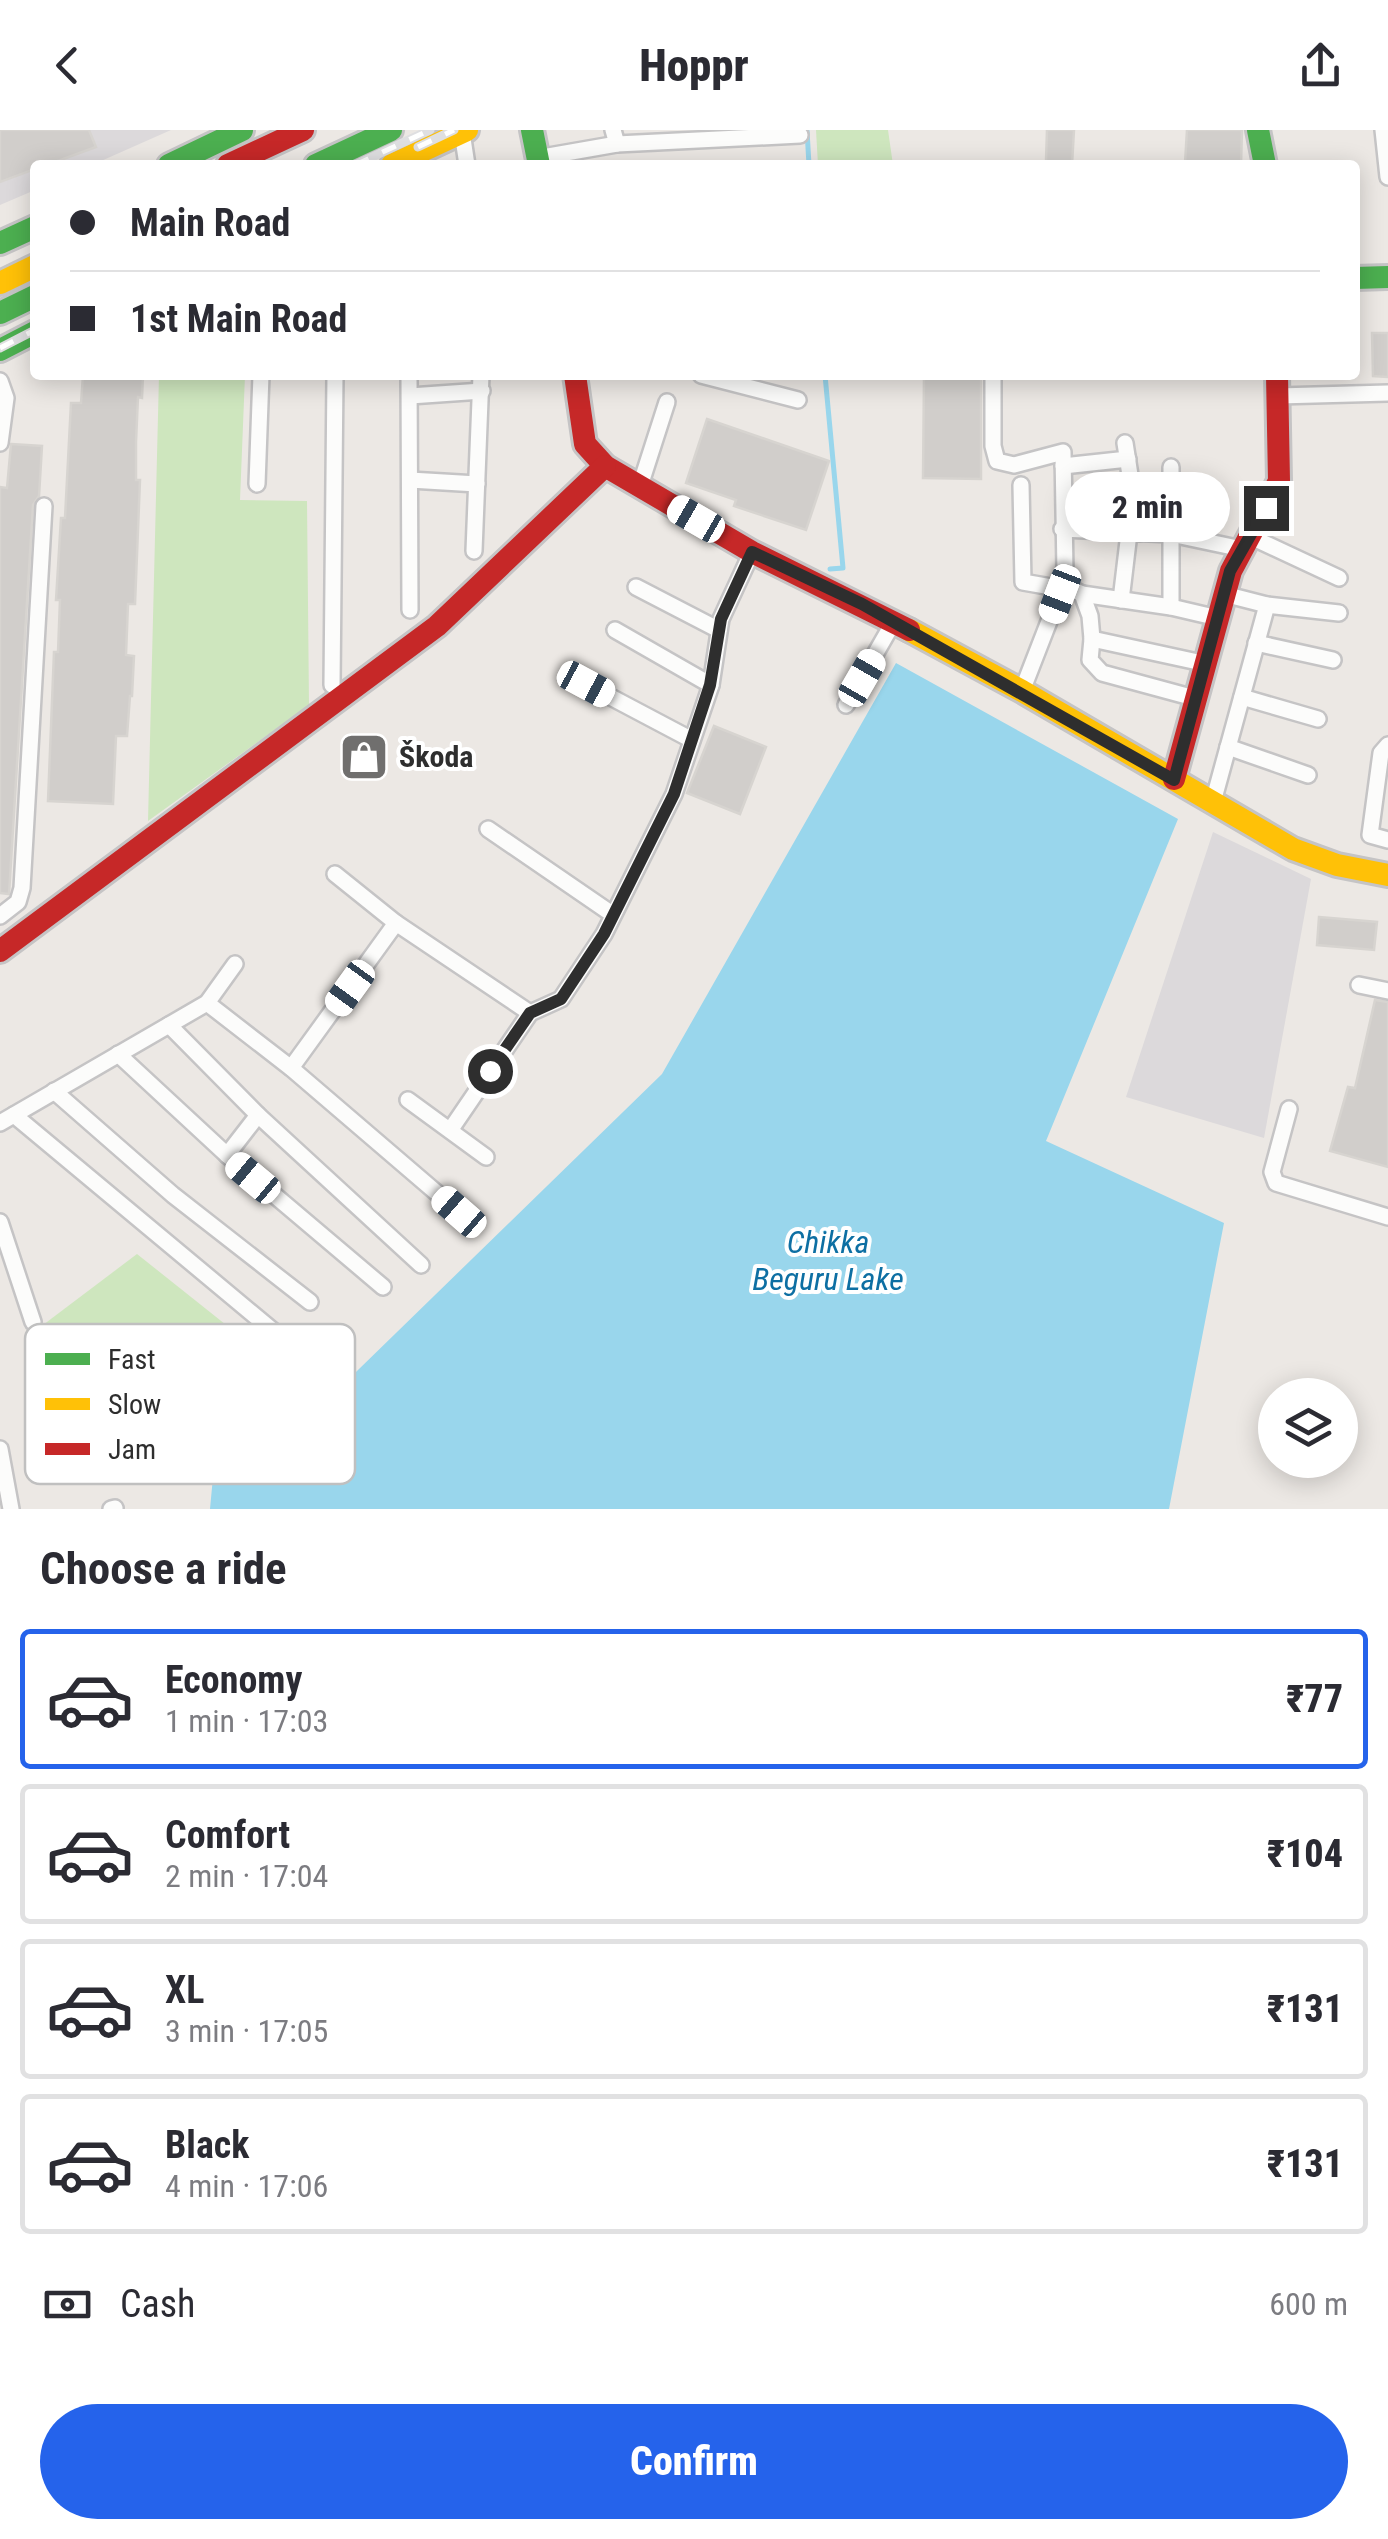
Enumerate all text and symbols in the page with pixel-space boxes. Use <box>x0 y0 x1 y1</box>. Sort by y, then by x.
icon: back <box>40 38 95 93</box>
icon: share <box>1293 38 1348 93</box>
text: Hoppr <box>639 39 749 92</box>
text: Main Road <box>130 201 290 245</box>
text: 1st Main Road <box>130 297 347 341</box>
callout: 2 min <box>1066 473 1231 543</box>
route end <box>1244 486 1289 531</box>
text: 2 min <box>1112 488 1183 526</box>
car <box>663 491 729 547</box>
car <box>1035 561 1085 627</box>
car <box>834 645 890 711</box>
car <box>552 657 620 711</box>
shop icon: Škoda <box>338 731 390 783</box>
place label: Škoda <box>399 739 473 774</box>
car <box>320 955 380 1021</box>
route start <box>468 1049 513 1094</box>
car <box>220 1147 286 1209</box>
car <box>427 1181 491 1243</box>
water label: Chikka Beguru Lake <box>752 1223 904 1298</box>
legend <box>25 1324 355 1484</box>
text: Fast <box>108 1343 155 1376</box>
map controls <box>1258 1378 1358 1478</box>
button: layers <box>1258 1378 1358 1478</box>
text: Slow <box>108 1388 161 1421</box>
text: Jam <box>108 1433 156 1466</box>
text: Choose a ride <box>40 1542 287 1595</box>
icon: car <box>45 1654 135 1744</box>
text: Economy <box>165 1658 302 1702</box>
text: ₹77 <box>1286 1677 1343 1721</box>
text: 1 min · 17:03 <box>165 1702 328 1740</box>
icon: car <box>45 1809 135 1899</box>
text: Comfort <box>165 1813 290 1857</box>
text: ₹104 <box>1267 1832 1343 1876</box>
text: 2 min · 17:04 <box>165 1857 328 1895</box>
icon: car <box>45 1964 135 2054</box>
text: XL <box>165 1968 204 2012</box>
text: ₹131 <box>1267 1987 1343 2031</box>
text: 3 min · 17:05 <box>165 2012 328 2050</box>
icon: car <box>45 2119 135 2209</box>
text: Black <box>165 2123 249 2167</box>
text: ₹131 <box>1267 2142 1343 2186</box>
text: 4 min · 17:06 <box>165 2167 328 2205</box>
icon: cash <box>40 2277 95 2332</box>
text: Cash <box>120 2282 195 2326</box>
text: 600 m <box>1269 2285 1348 2323</box>
button: Confirm <box>40 2404 1348 2519</box>

